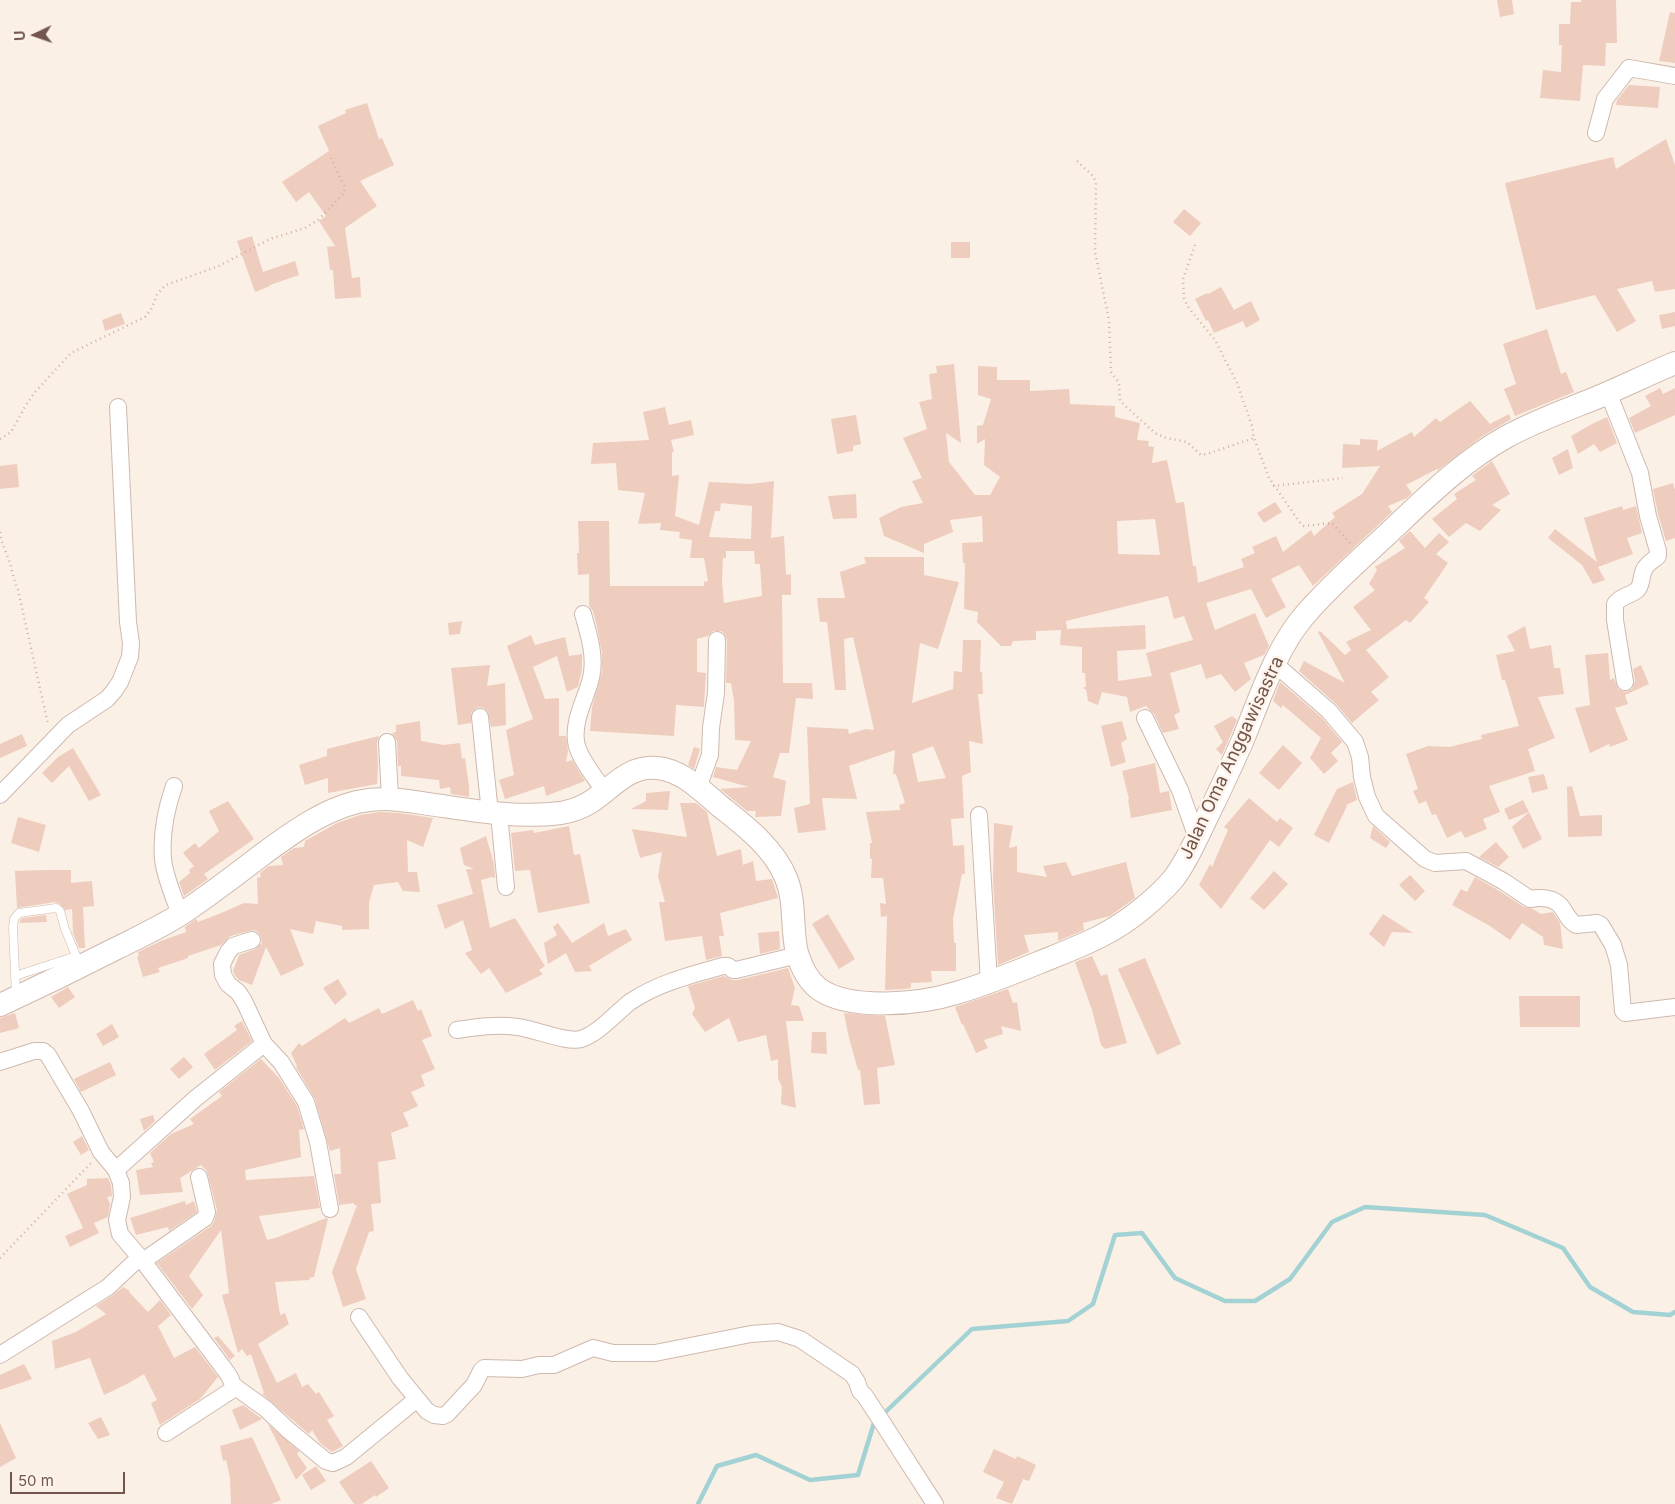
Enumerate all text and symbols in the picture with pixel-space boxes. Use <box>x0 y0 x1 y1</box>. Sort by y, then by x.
north arrow <box>10 10 60 60</box>
text: U <box>11 30 28 41</box>
street label: Jalan Oma Anggawisastra <box>1175 653 1289 863</box>
scale bar <box>12 1462 128 1494</box>
text: 50 m <box>18 1471 54 1490</box>

